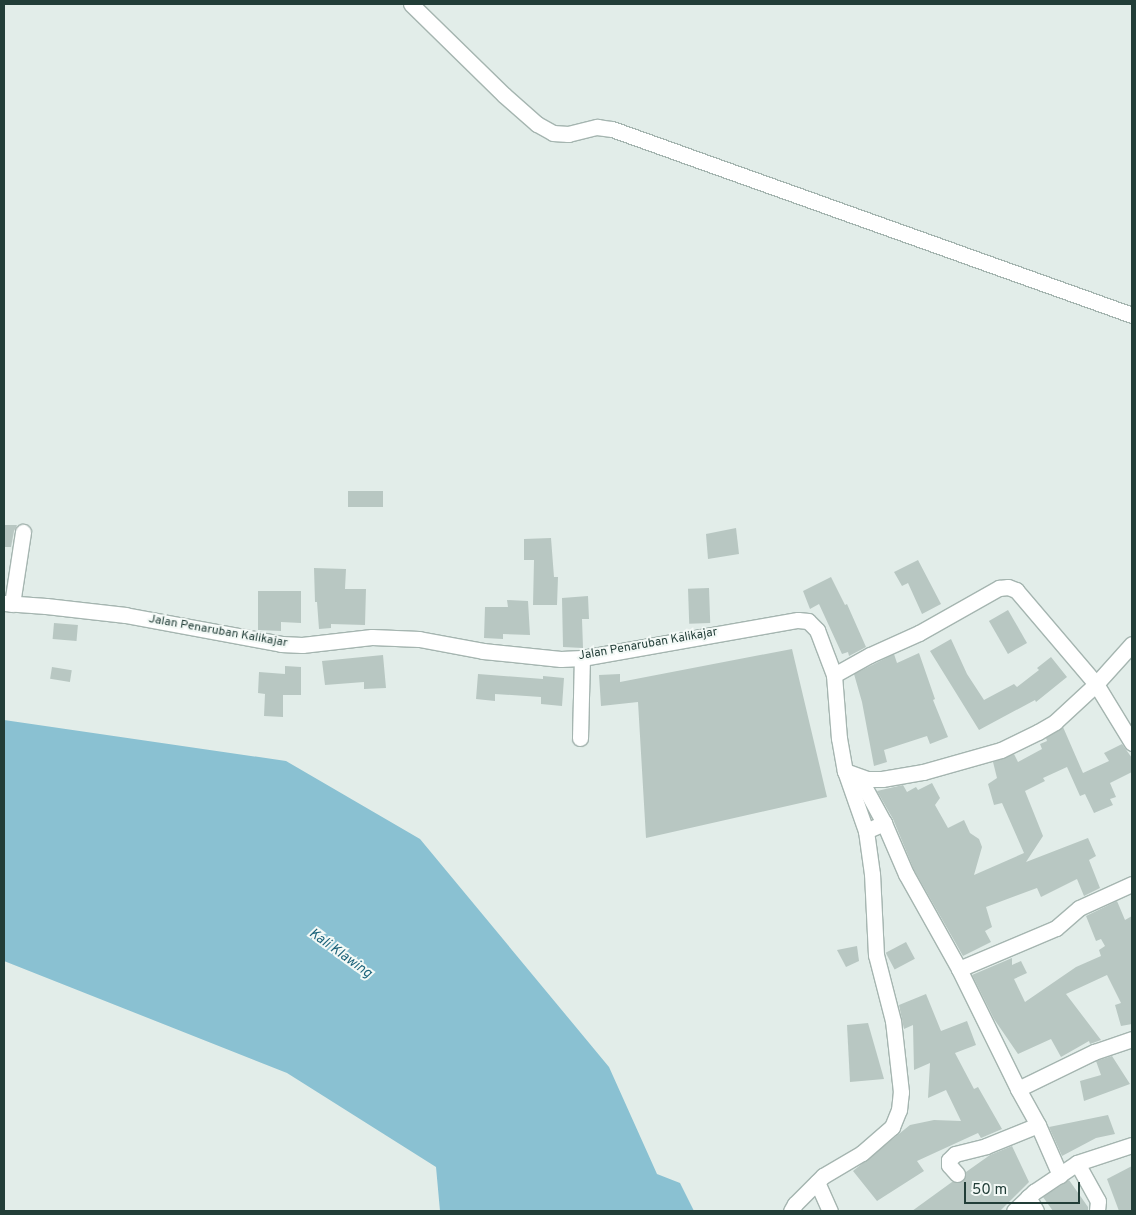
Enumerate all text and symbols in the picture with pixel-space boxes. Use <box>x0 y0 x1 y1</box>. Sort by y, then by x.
street label: Jalan Penaruban Kalikajar <box>147 613 289 651</box>
street label: Jalan Penaruban Kalikajar <box>577 626 719 664</box>
water label: Kali Klawing <box>305 926 375 982</box>
scale bar <box>966 1172 1082 1204</box>
text: 50 m <box>972 1181 1007 1200</box>

